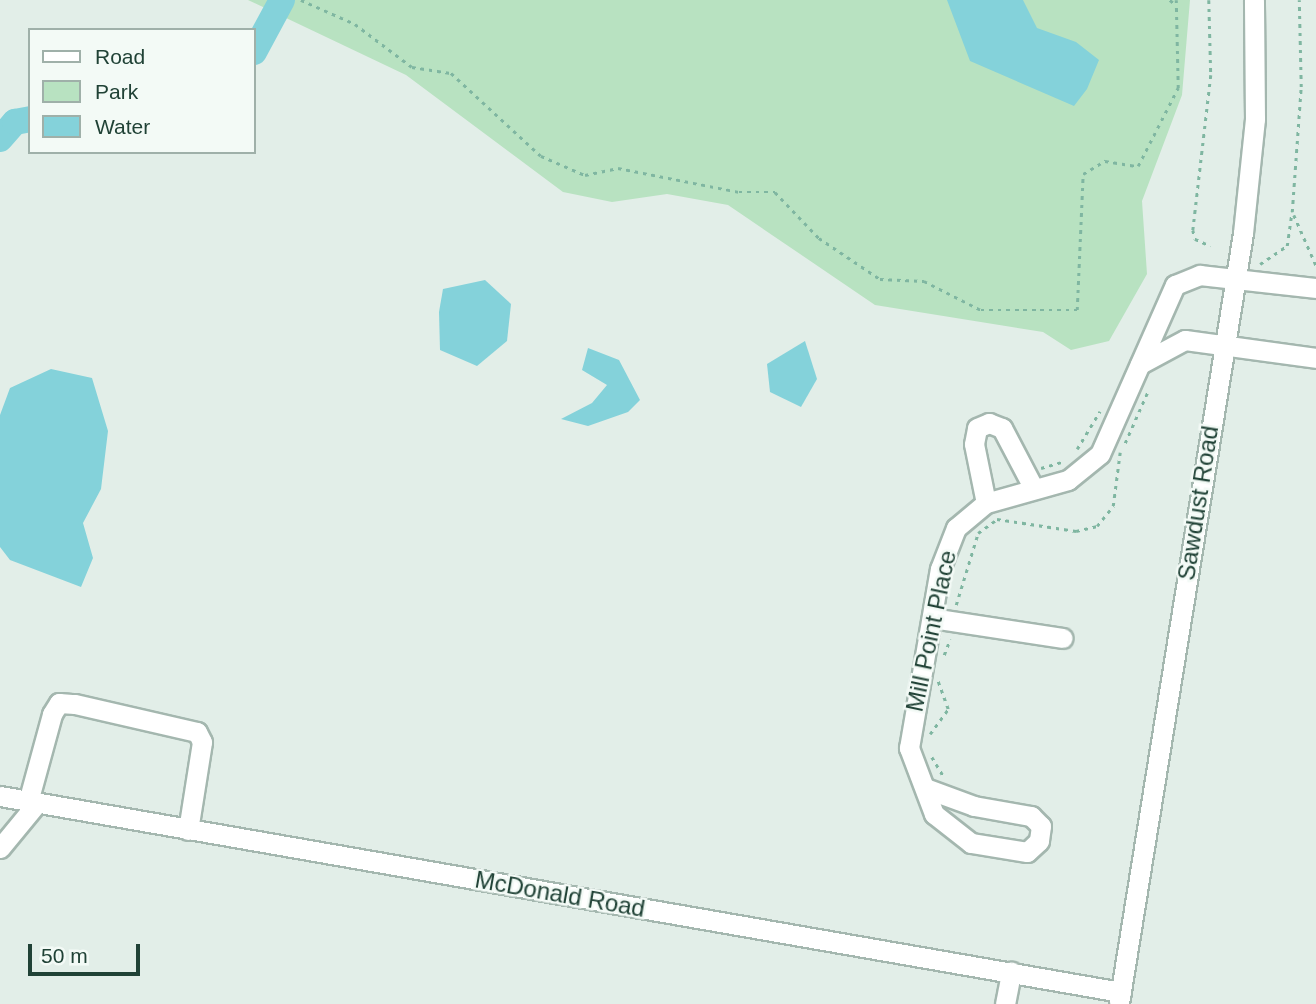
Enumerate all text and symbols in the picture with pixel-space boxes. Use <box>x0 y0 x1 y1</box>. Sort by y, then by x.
legend <box>28 28 256 154</box>
text: Road <box>95 45 145 68</box>
text: Park <box>95 80 138 103</box>
text: Water <box>95 115 150 138</box>
street label: Sawdust Road <box>1172 424 1224 582</box>
street label: Mill Point Place <box>900 548 962 714</box>
street label: McDonald Road <box>473 865 647 923</box>
scale bar <box>32 930 144 974</box>
text: 50 m <box>41 944 88 967</box>

